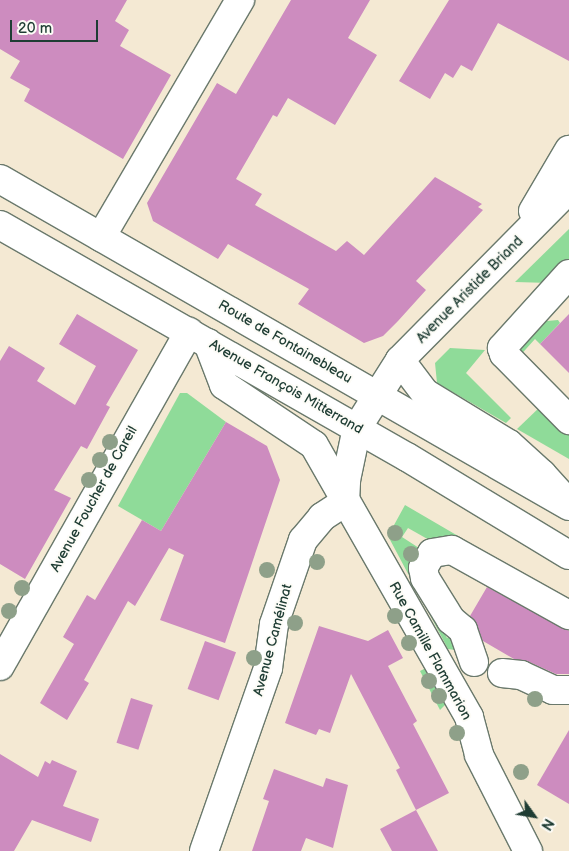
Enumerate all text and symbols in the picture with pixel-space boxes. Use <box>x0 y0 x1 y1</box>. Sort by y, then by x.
scale bar <box>12 10 100 42</box>
text: 20 m <box>18 19 52 38</box>
street label: Avenue Aristide Briand <box>413 233 527 347</box>
street label: Route de Fontainebleau <box>215 297 355 387</box>
street label: Avenue François Mitterrand <box>206 336 366 438</box>
street label: Avenue Foucher de Careil <box>47 423 141 575</box>
street label: Rue Camille Flammarion <box>385 579 475 723</box>
street label: Avenue Camélinat <box>250 582 296 698</box>
north arrow <box>509 791 559 841</box>
text: N <box>537 815 557 833</box>

